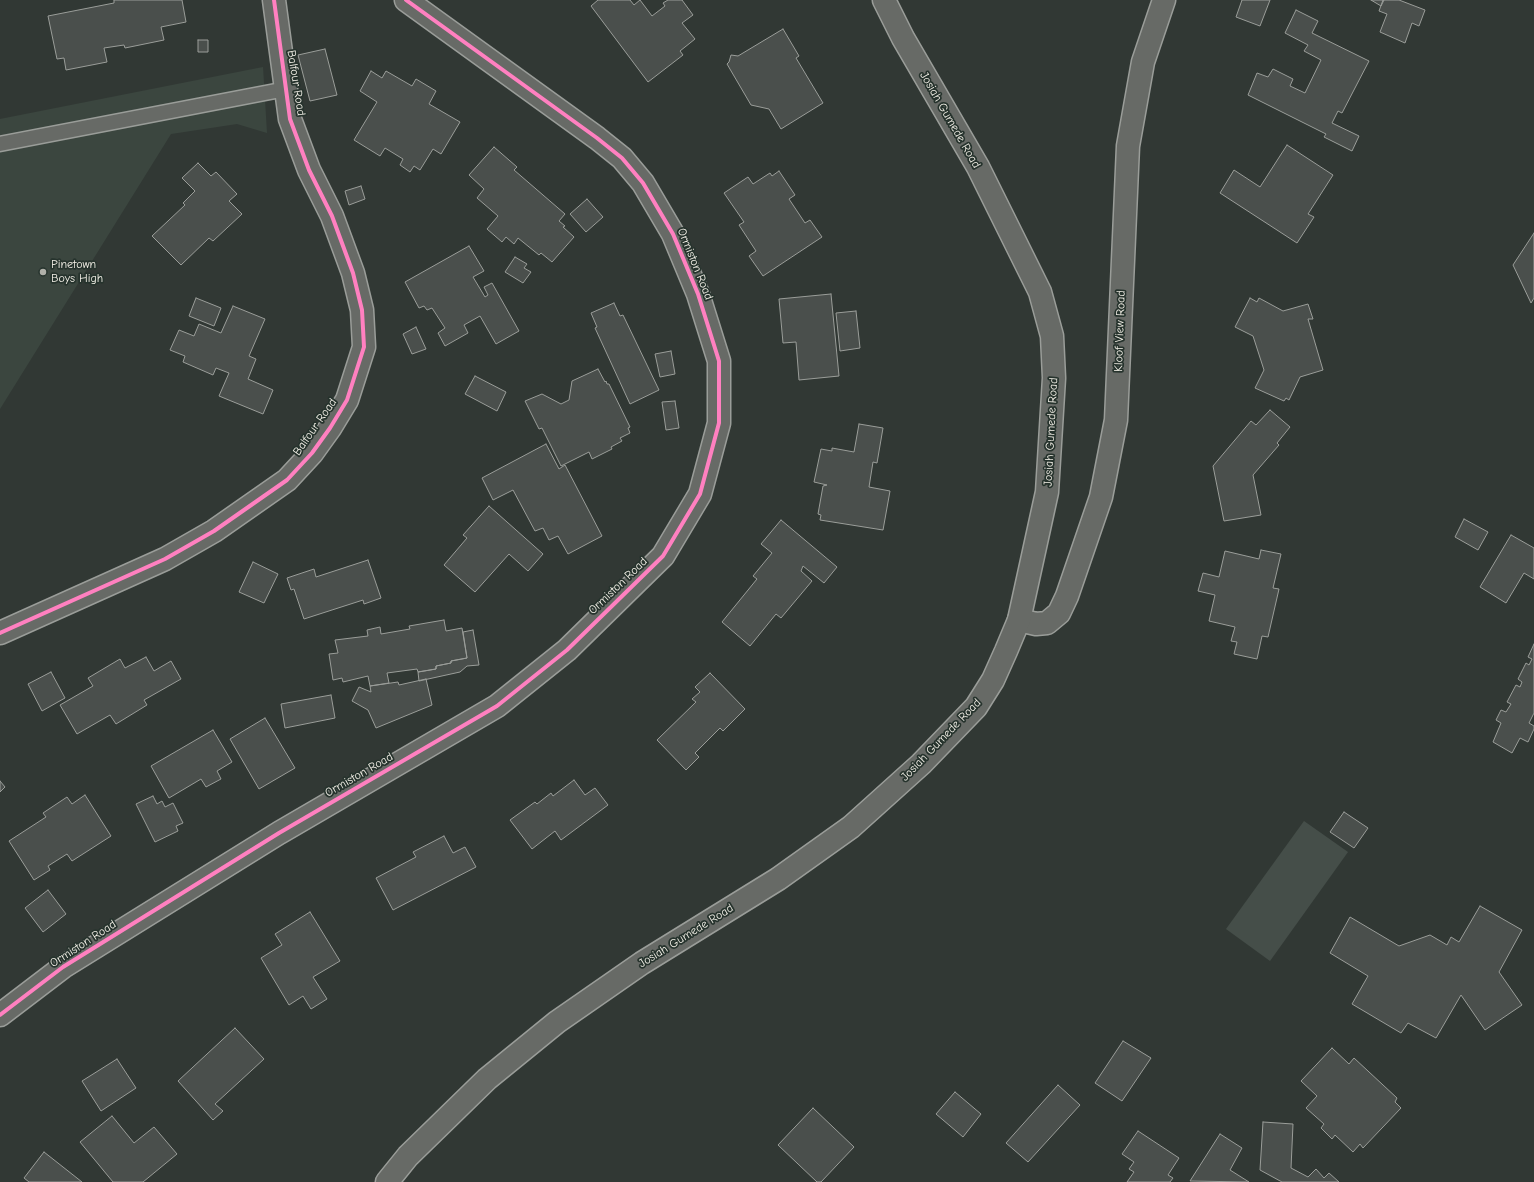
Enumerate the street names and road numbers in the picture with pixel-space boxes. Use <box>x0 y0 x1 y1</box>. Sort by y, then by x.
street label: Balfour Road <box>284 49 308 117</box>
street label: Josiah Gumede Road <box>917 69 983 171</box>
street label: Ormiston Road <box>674 226 716 302</box>
street label: Kloof View Road <box>1111 290 1129 372</box>
street label: Josiah Gumede Road <box>1041 377 1061 487</box>
street label: Balfour Road <box>290 396 340 458</box>
street label: Ormiston Road <box>586 554 650 618</box>
street label: Josiah Gumede Road <box>898 696 984 784</box>
street label: Ormiston Road <box>322 750 396 800</box>
street label: Josiah Gumede Road <box>636 901 736 971</box>
street label: Ormiston Road <box>47 917 119 971</box>

